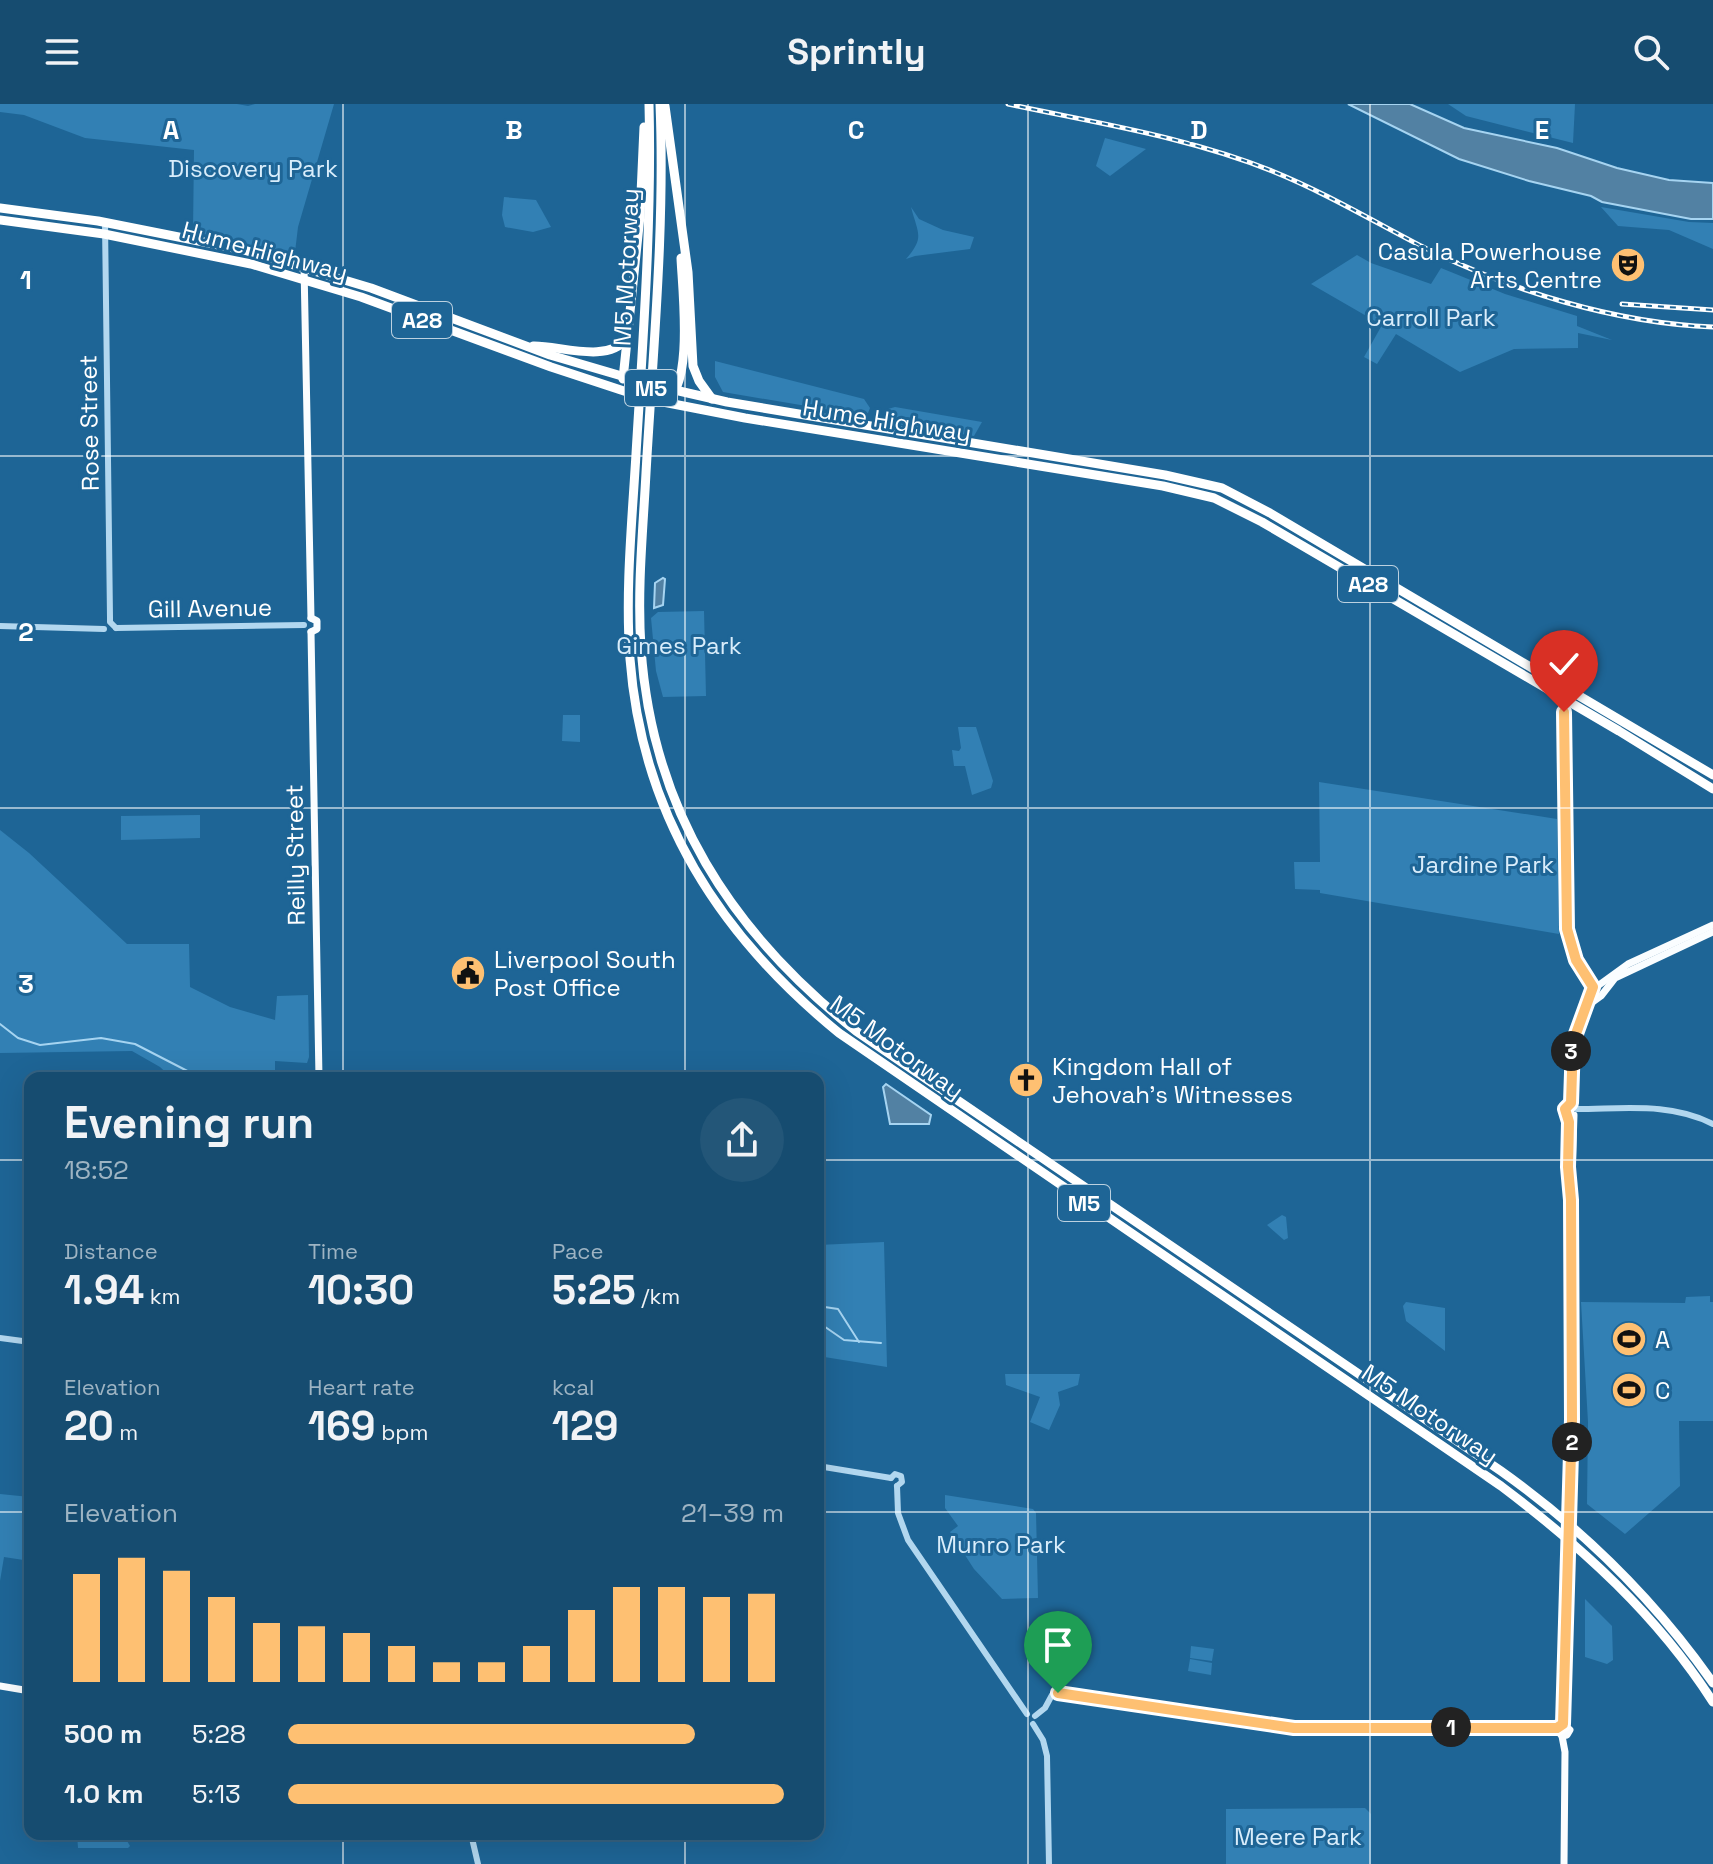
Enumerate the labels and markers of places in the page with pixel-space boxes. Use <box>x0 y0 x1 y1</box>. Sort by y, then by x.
place label: Casula Powerhouse Arts Centre <box>1378 236 1602 295</box>
theatre icon: Casula Powerhouse Arts Centre <box>1609 246 1647 284</box>
pin <box>1530 630 1598 712</box>
place label: Liverpool South Post Office <box>494 944 676 1003</box>
public building icon: Liverpool South Post Office <box>449 954 487 992</box>
pin: 3 <box>1551 1031 1591 1071</box>
place label: Kingdom Hall of Jehovah's Witnesses <box>1052 1051 1293 1110</box>
church icon: Kingdom Hall of Jehovah's Witnesses <box>1007 1061 1045 1099</box>
sports icon: A <box>1610 1320 1648 1358</box>
place label: A <box>1655 1324 1670 1355</box>
sports icon: C <box>1610 1371 1648 1409</box>
place label: C <box>1655 1375 1670 1406</box>
pin: 2 <box>1552 1422 1592 1462</box>
pin <box>1024 1611 1092 1693</box>
pin: 1 <box>1431 1707 1471 1747</box>

